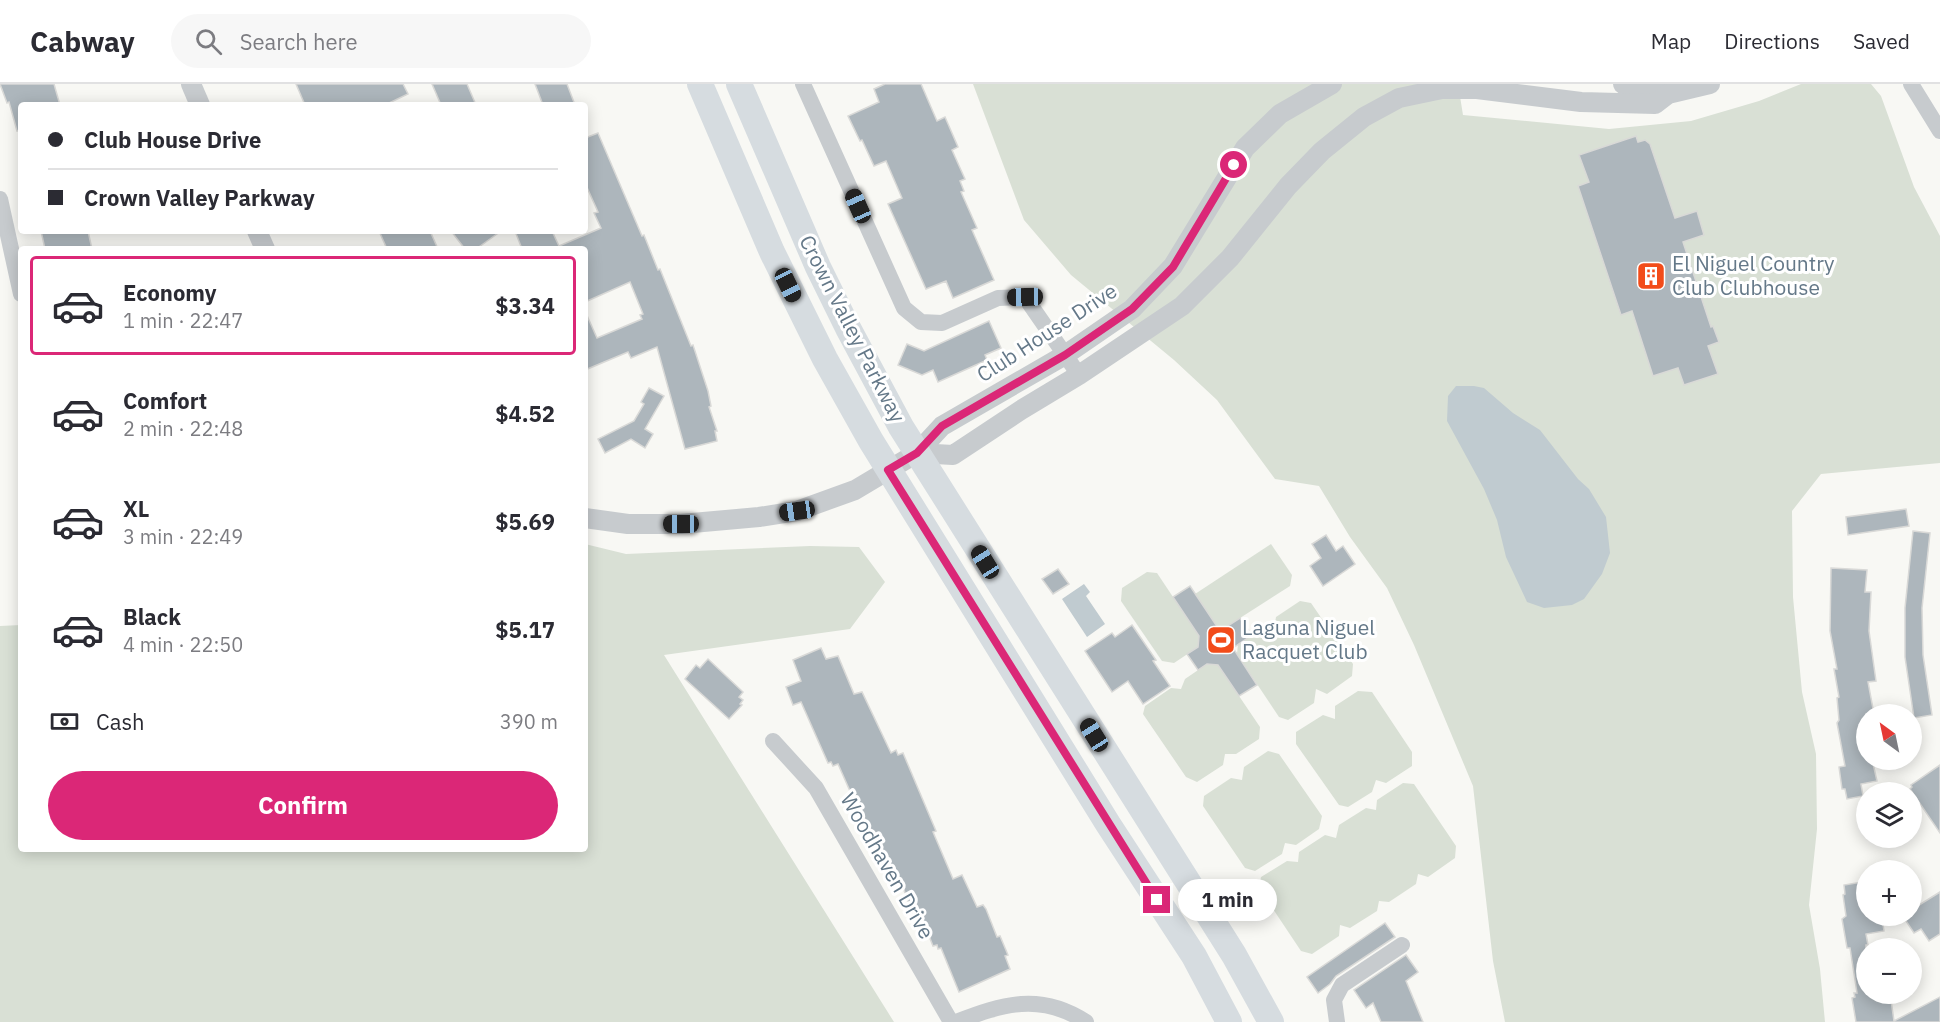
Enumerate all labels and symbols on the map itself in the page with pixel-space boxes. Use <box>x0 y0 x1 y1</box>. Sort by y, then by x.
route start <box>1220 151 1247 178</box>
car <box>842 186 874 226</box>
street label: Crown Valley Parkway <box>793 230 913 428</box>
place label: El Niguel Country Club Clubhouse <box>1672 249 1835 301</box>
building icon: El Niguel Country Club Clubhouse <box>1635 260 1667 292</box>
car <box>772 265 804 305</box>
street label: Club House Drive <box>971 276 1122 388</box>
car <box>1007 288 1043 306</box>
car <box>778 500 816 522</box>
car <box>663 515 699 533</box>
car <box>968 542 1002 582</box>
place label: Laguna Niguel Racquet Club <box>1242 613 1375 665</box>
sports icon: Laguna Niguel Racquet Club <box>1205 624 1237 656</box>
north arrow <box>1856 704 1922 770</box>
car <box>1077 715 1111 755</box>
street label: Woodhaven Drive <box>835 787 941 944</box>
callout: 1 min <box>1178 879 1277 921</box>
route end <box>1143 886 1170 913</box>

